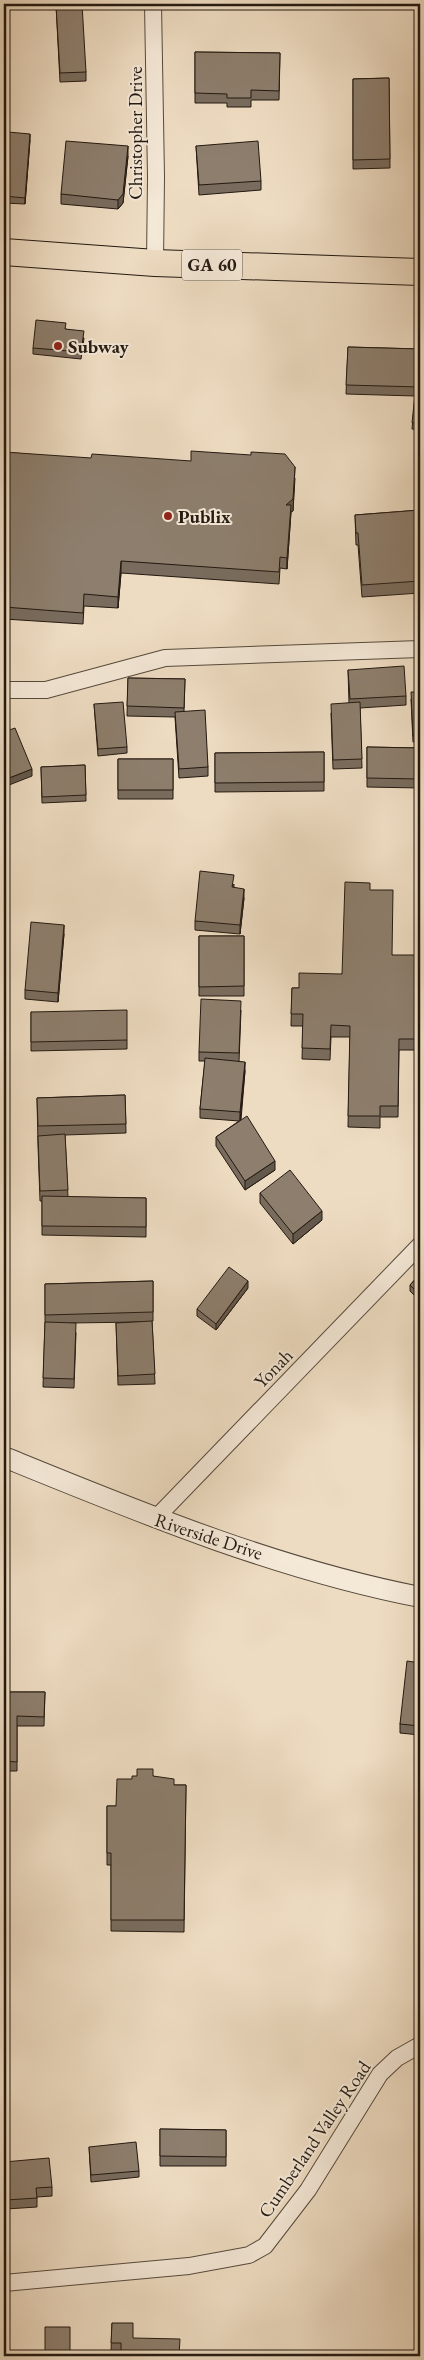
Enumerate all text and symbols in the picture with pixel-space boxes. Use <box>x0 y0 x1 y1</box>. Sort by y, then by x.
street label: Christopher Drive <box>123 66 148 200</box>
road number: GA 60 <box>182 250 242 280</box>
place label: Subway <box>68 334 130 359</box>
marker: Subway <box>52 340 64 352</box>
place label: Publix <box>178 504 231 529</box>
marker: Publix <box>162 510 174 522</box>
street label: Yonah <box>248 1343 298 1394</box>
street label: Riverside Drive <box>152 1507 266 1566</box>
street label: Cumberland Valley Road <box>253 2056 377 2223</box>

